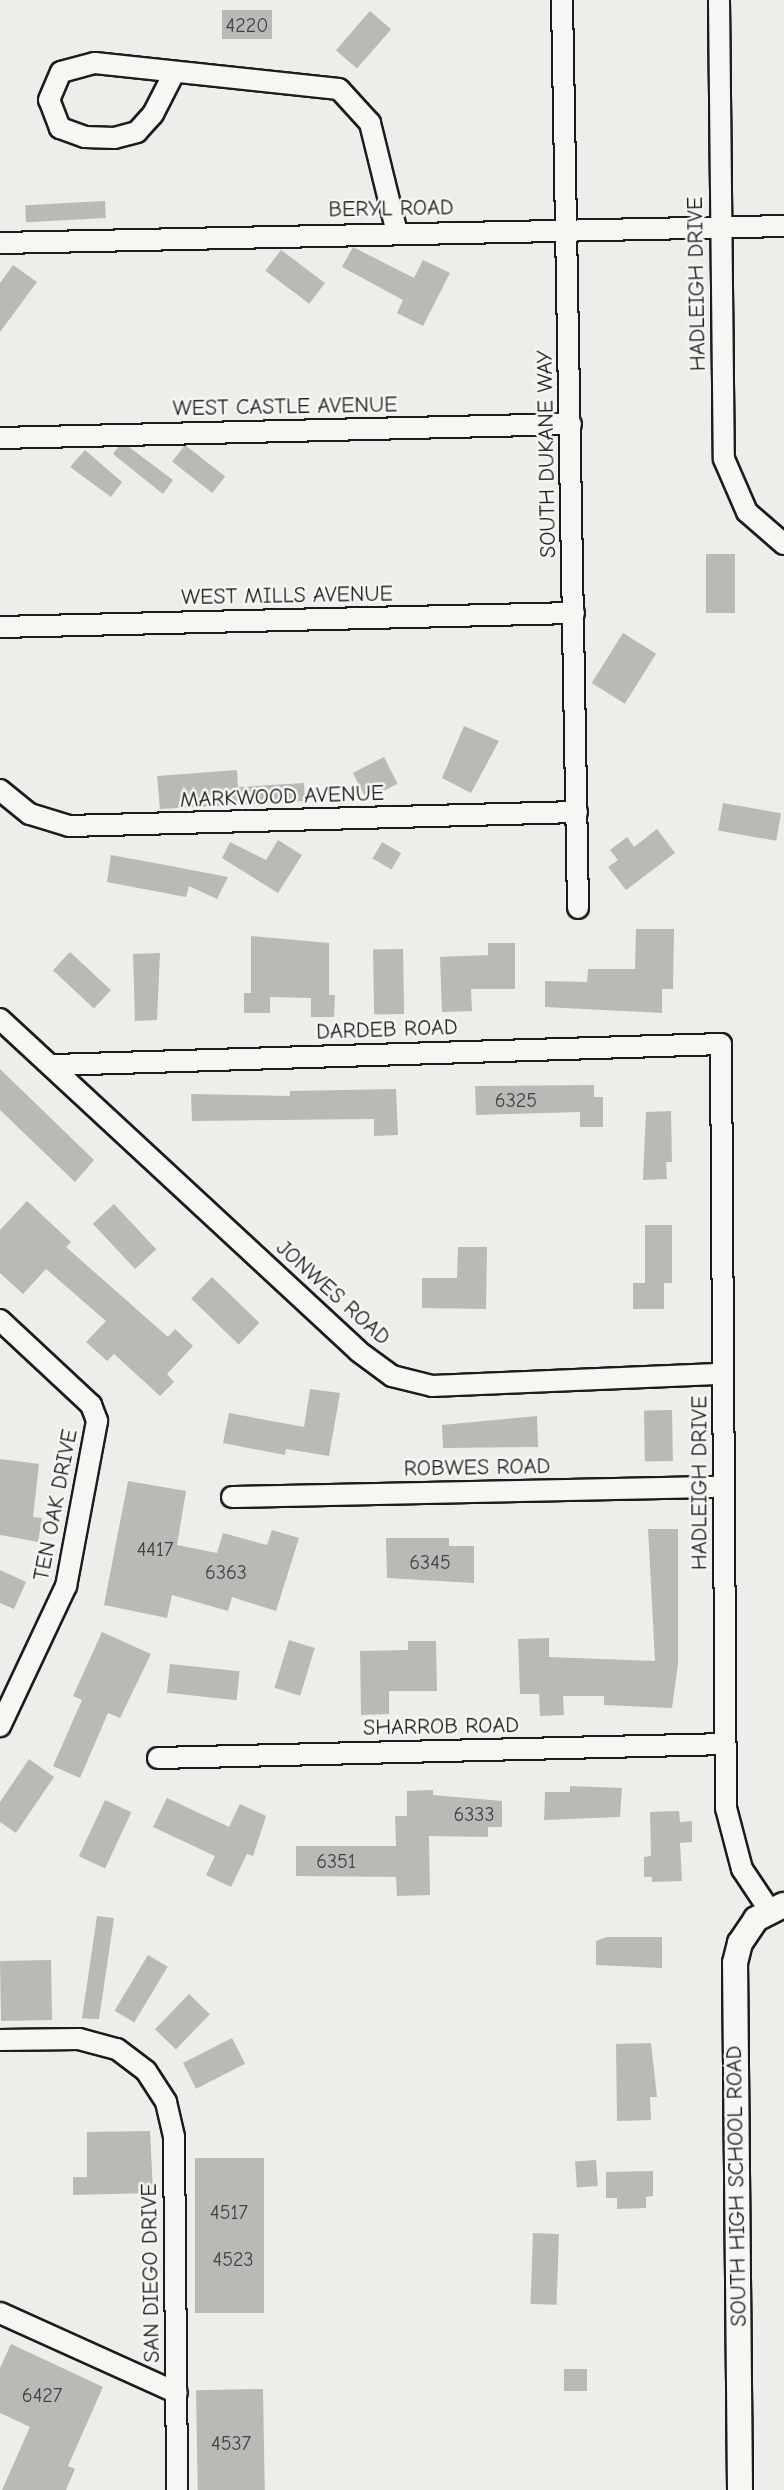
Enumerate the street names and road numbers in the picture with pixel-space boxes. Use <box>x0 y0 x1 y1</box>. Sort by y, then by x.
street label: BERYL ROAD <box>328 195 454 223</box>
street label: HADLEIGH DRIVE <box>682 197 712 371</box>
street label: SOUTH DUKANE WAY <box>532 350 562 558</box>
street label: WEST CASTLE AVENUE <box>172 392 398 422</box>
street label: WEST MILLS AVENUE <box>181 581 393 611</box>
street label: MARKWOOD AVENUE <box>180 780 384 814</box>
street label: DARDEB ROAD <box>316 1014 458 1046</box>
street label: JONWES ROAD <box>271 1235 395 1351</box>
street label: HADLEIGH DRIVE <box>687 1396 713 1570</box>
street label: TEN OAK DRIVE <box>28 1427 84 1583</box>
street label: ROBWES ROAD <box>403 1454 551 1482</box>
street label: SHARROB ROAD <box>363 1712 519 1742</box>
street label: SOUTH HIGH SCHOOL ROAD <box>721 2045 753 2327</box>
street label: SAN DIEGO DRIVE <box>136 2183 166 2363</box>

